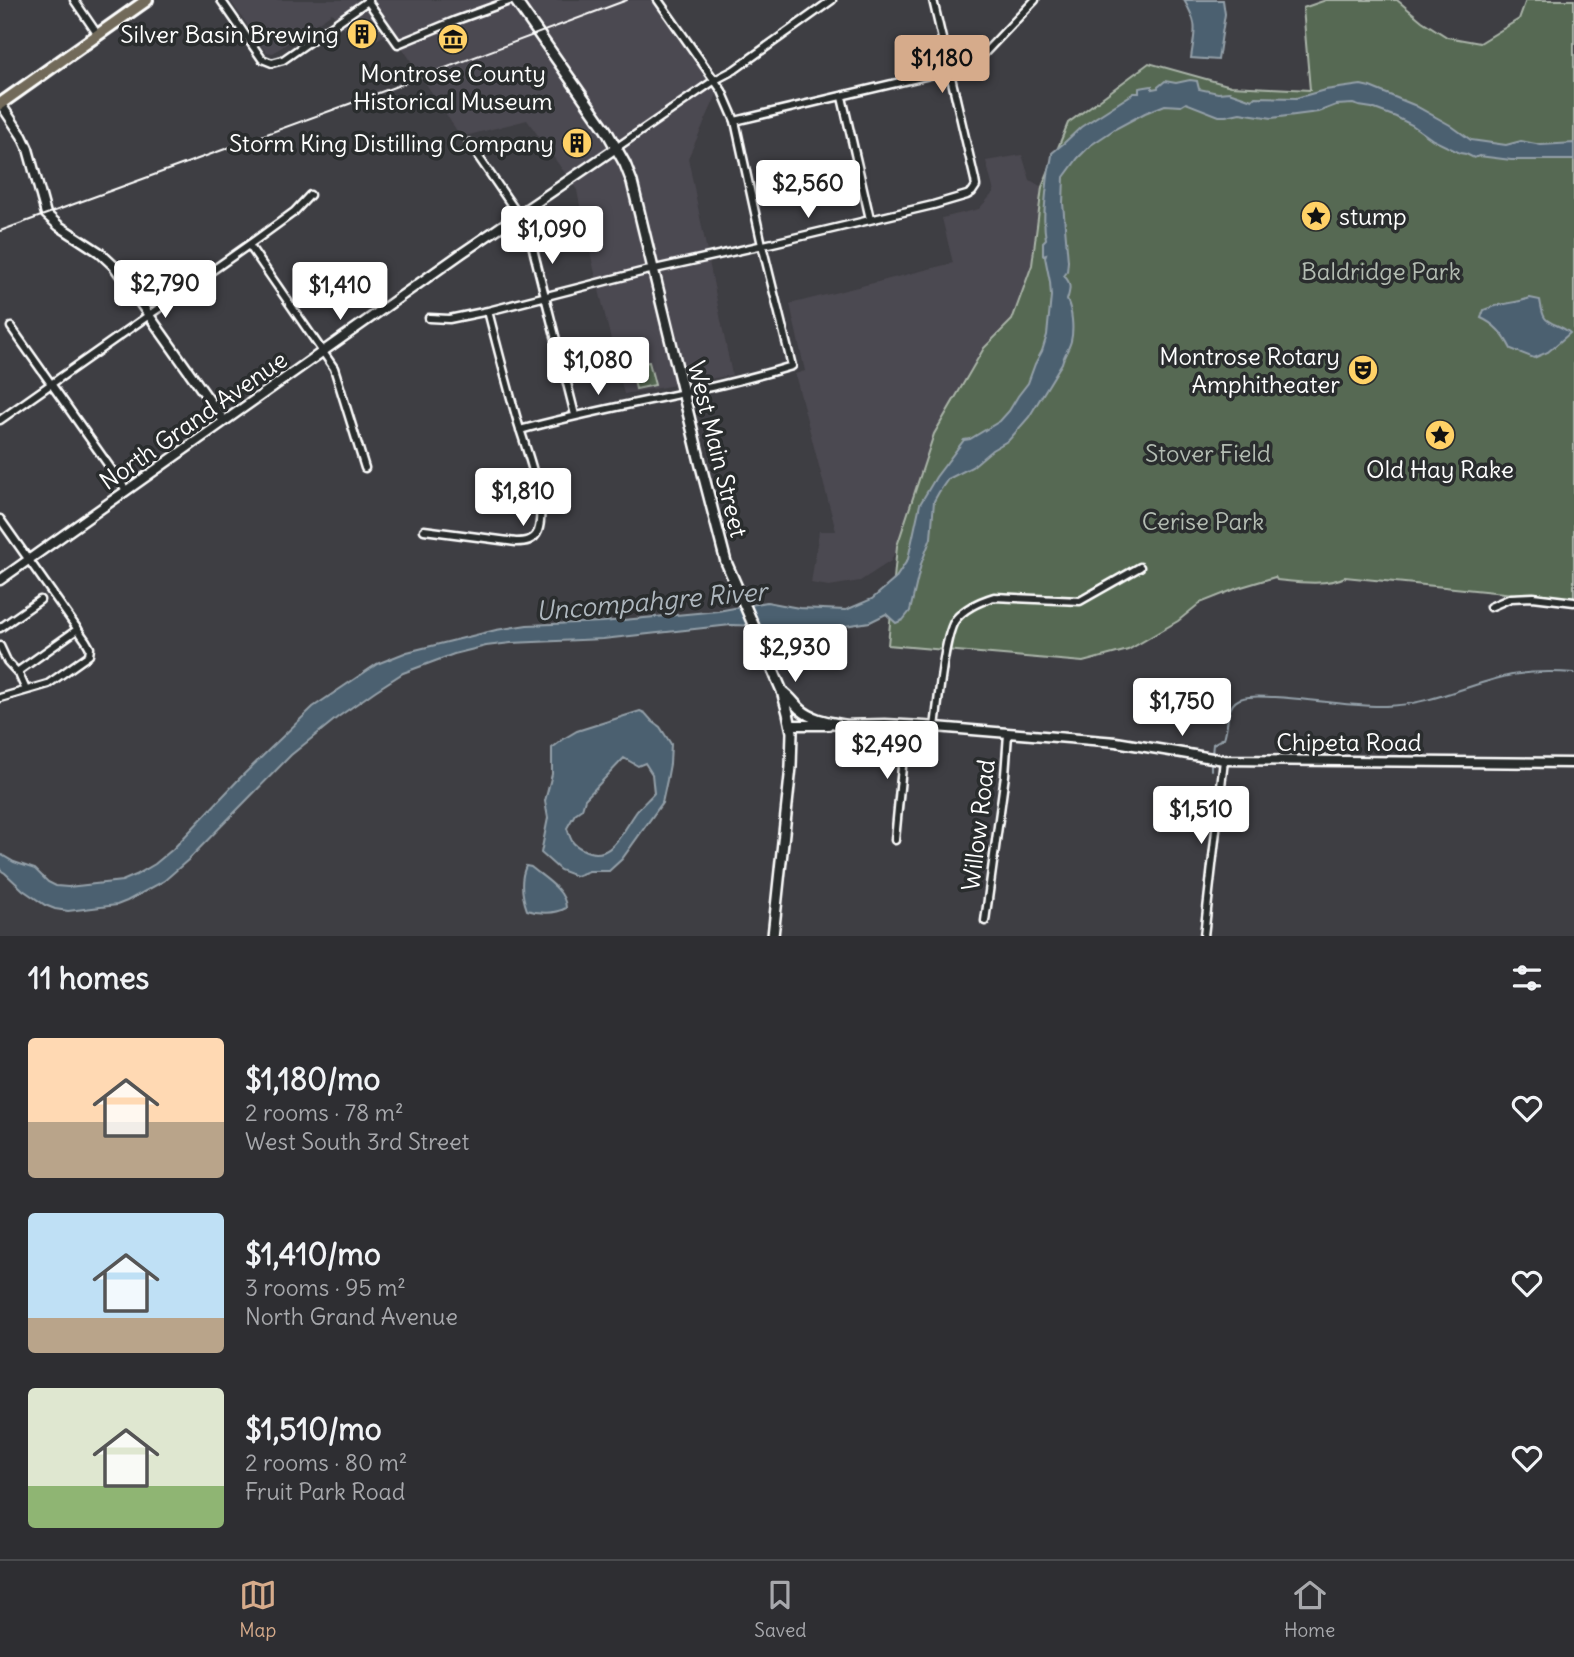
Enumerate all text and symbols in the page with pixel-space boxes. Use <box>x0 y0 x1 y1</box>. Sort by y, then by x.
building icon: Silver Basin Brewing <box>345 17 379 51</box>
place label: Silver Basin Brewing <box>120 19 339 49</box>
museum icon: Montrose County Historical Museum <box>436 22 470 56</box>
pin: $1,180 <box>885 36 999 95</box>
text: $1,180 <box>911 43 973 72</box>
place label: Montrose County Historical Museum <box>353 58 553 116</box>
building icon: Storm King Distilling Company <box>560 126 594 160</box>
place label: Storm King Distilling Company <box>229 128 554 158</box>
pin: $2,560 <box>751 160 865 220</box>
text: $2,560 <box>772 168 844 197</box>
place icon: stump <box>1299 199 1333 233</box>
place label: stump <box>1339 201 1407 231</box>
pin: $1,090 <box>495 206 609 266</box>
text: $1,090 <box>517 214 587 243</box>
park label: Baldridge Park <box>1301 256 1461 286</box>
pin: $2,790 <box>108 260 222 320</box>
pin: $1,410 <box>283 262 397 322</box>
text: $2,790 <box>130 268 200 297</box>
text: $1,410 <box>308 270 372 299</box>
pin: $1,080 <box>541 338 655 397</box>
place label: Montrose Rotary Amphitheater <box>1159 341 1340 399</box>
street label: North Grand Avenue <box>93 344 293 496</box>
text: $1,080 <box>563 345 633 374</box>
theatre icon: Montrose Rotary Amphitheater <box>1346 353 1380 387</box>
street label: West Main Street <box>682 358 754 540</box>
place icon: Old Hay Rake <box>1423 418 1457 452</box>
park label: Stover Field <box>1145 438 1271 468</box>
place label: Old Hay Rake <box>1366 454 1514 484</box>
pin: $1,810 <box>466 468 580 528</box>
text: $1,810 <box>491 476 555 505</box>
park label: Cerise Park <box>1142 506 1264 536</box>
water label: Uncompahgre River <box>534 574 771 628</box>
pin: $2,930 <box>738 624 852 684</box>
text: $2,930 <box>759 632 831 661</box>
pin: $1,750 <box>1125 678 1239 738</box>
text: $1,750 <box>1149 686 1215 715</box>
pin: $2,490 <box>830 722 944 781</box>
street label: Chipeta Road <box>1276 727 1422 757</box>
text: $2,490 <box>851 729 923 758</box>
street label: Willow Road <box>955 758 1001 892</box>
pin: $1,510 <box>1144 786 1258 846</box>
text: $1,510 <box>1169 794 1233 823</box>
text: 11 homes <box>28 959 149 997</box>
icon: filters <box>1508 959 1546 997</box>
text: $1,180/mo <box>245 1060 380 1098</box>
icon: home <box>84 1066 168 1150</box>
icon: heart <box>1508 1089 1546 1127</box>
text: 2 rooms · 78 m² <box>245 1098 404 1127</box>
text: West South 3rd Street <box>245 1127 469 1156</box>
text: $1,410/mo <box>245 1235 381 1273</box>
icon: home <box>84 1241 168 1325</box>
icon: heart <box>1508 1264 1546 1302</box>
text: 3 rooms · 95 m² <box>245 1273 406 1302</box>
text: North Grand Avenue <box>245 1302 458 1331</box>
text: $1,510/mo <box>245 1410 382 1448</box>
icon: home <box>84 1416 168 1500</box>
icon: heart <box>1508 1439 1546 1477</box>
text: 2 rooms · 80 m² <box>245 1448 407 1477</box>
text: Fruit Park Road <box>245 1477 405 1506</box>
tab: Map <box>239 1576 277 1642</box>
tab: Saved <box>754 1576 806 1642</box>
tab: Home <box>1284 1576 1335 1642</box>

